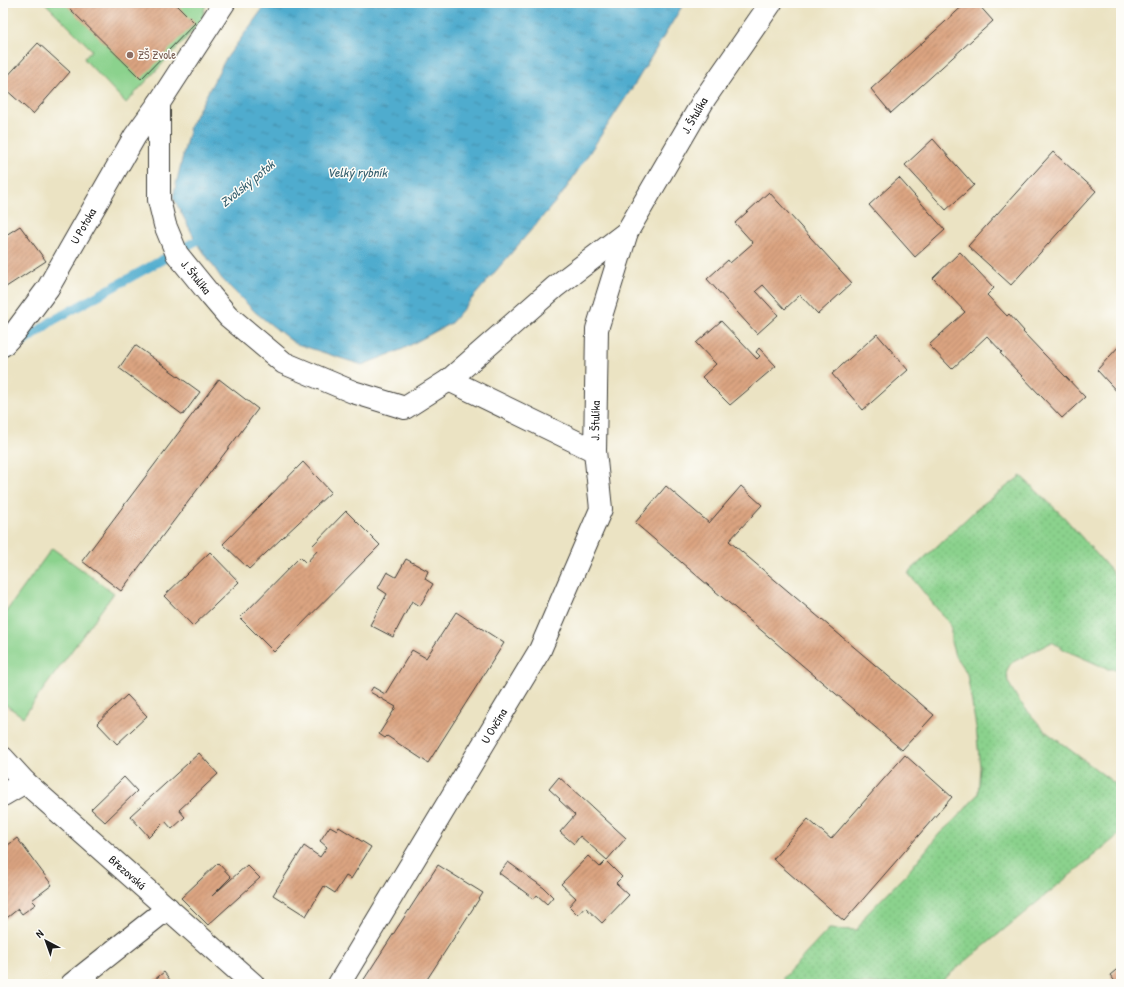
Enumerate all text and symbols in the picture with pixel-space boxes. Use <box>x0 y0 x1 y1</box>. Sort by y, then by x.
place label: ZŠ Zvole <box>138 46 176 63</box>
marker: ZŠ Zvole <box>125 50 135 60</box>
street label: J. Štulíka <box>677 94 712 137</box>
water label: Zvolský potok <box>216 154 280 211</box>
water label: Velký rybník <box>327 163 389 181</box>
street label: U Potoka <box>66 205 100 247</box>
street label: J. Štulíka <box>177 256 216 298</box>
street label: J. Štulíka <box>586 400 604 441</box>
street label: U Ovčína <box>477 705 511 747</box>
street label: Březovská <box>105 851 150 893</box>
north arrow <box>26 921 66 961</box>
text: N <box>33 926 46 941</box>

